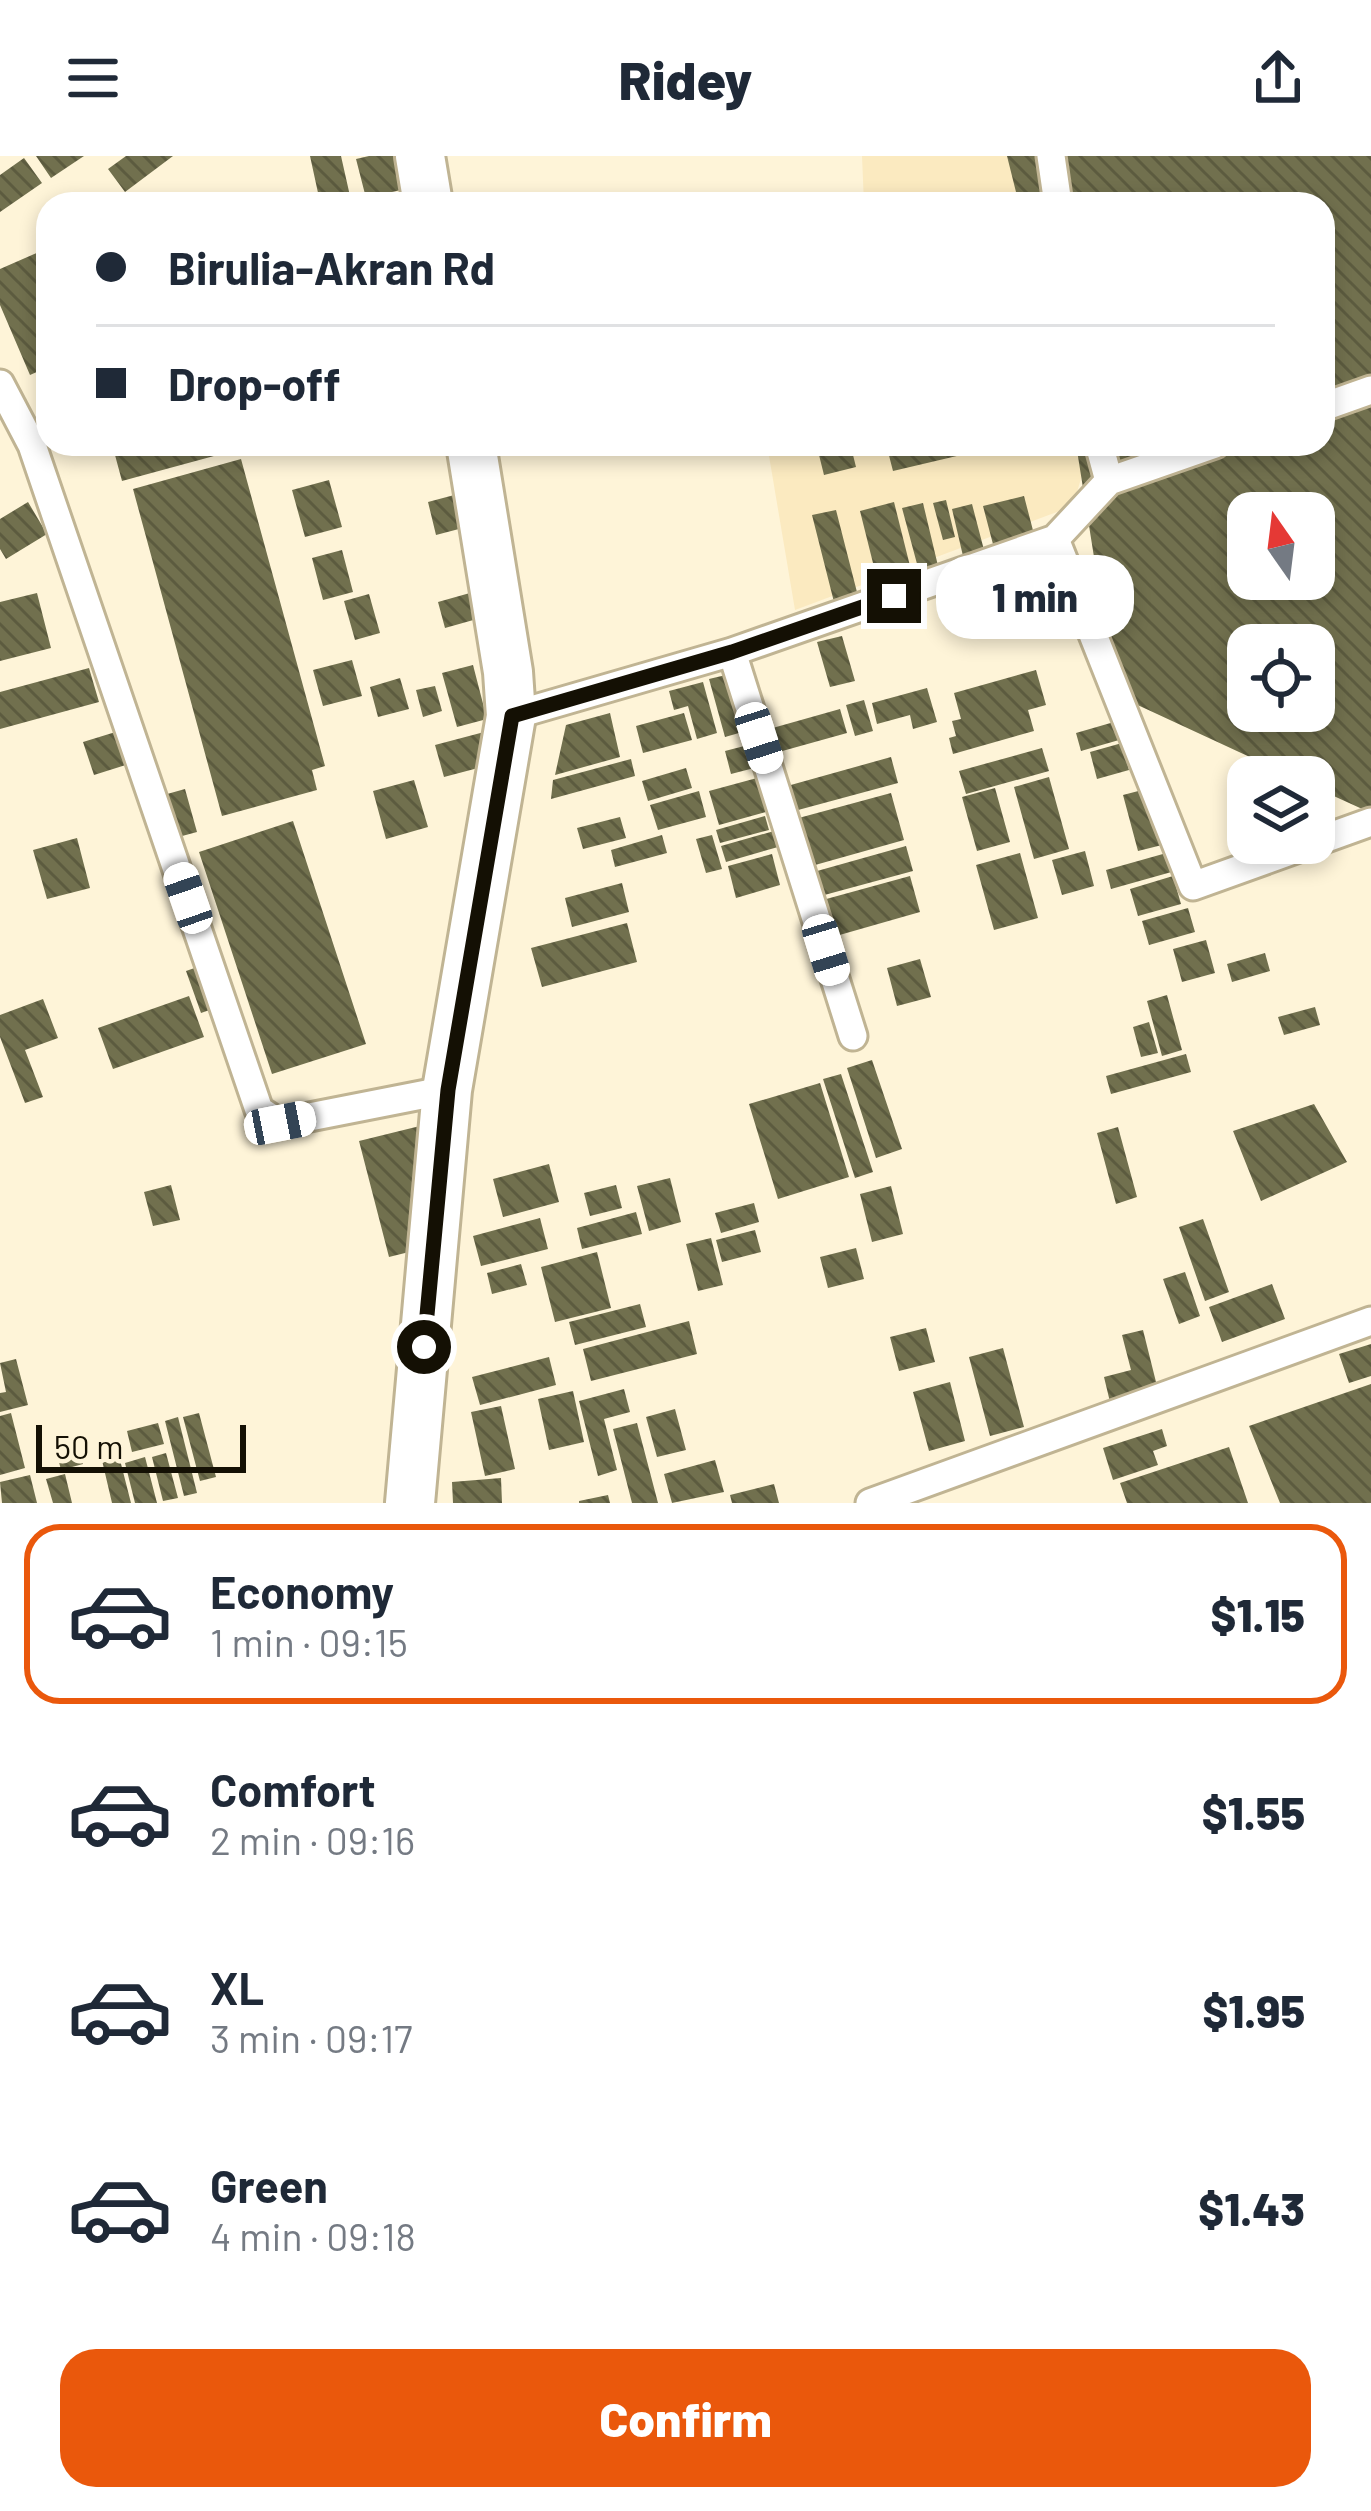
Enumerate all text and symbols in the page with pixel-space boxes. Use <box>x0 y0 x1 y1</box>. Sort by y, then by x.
icon: menu <box>60 45 126 111</box>
icon: share <box>1245 45 1311 111</box>
text: Ridey <box>619 46 752 111</box>
text: Birulia-Akran Rd <box>168 240 495 294</box>
text: Drop-off <box>168 356 341 410</box>
north arrow <box>1227 492 1335 600</box>
map controls <box>1227 492 1335 864</box>
callout: 1 min <box>936 554 1134 638</box>
route end <box>867 569 921 623</box>
text: 1 min <box>992 573 1078 620</box>
button: locate <box>1227 624 1335 732</box>
car <box>731 698 787 778</box>
button: layers <box>1227 756 1335 864</box>
car <box>159 858 217 938</box>
car <box>798 910 854 990</box>
car <box>241 1098 319 1148</box>
route start <box>397 1320 451 1374</box>
scale bar <box>36 1419 246 1472</box>
text: 50 m <box>54 1426 124 1466</box>
icon: car <box>66 1560 174 1668</box>
text: Economy <box>210 1564 394 1618</box>
text: $1.15 <box>1210 1587 1305 1641</box>
text: 1 min · 09:15 <box>210 1618 408 1665</box>
icon: car <box>66 1758 174 1866</box>
text: Comfort <box>210 1762 376 1816</box>
text: $1.55 <box>1202 1785 1305 1839</box>
text: 2 min · 09:16 <box>210 1816 415 1863</box>
icon: car <box>66 1956 174 2064</box>
text: XL <box>210 1960 264 2014</box>
text: $1.95 <box>1202 1983 1305 2037</box>
text: 3 min · 09:17 <box>210 2014 413 2061</box>
icon: car <box>66 2154 174 2262</box>
text: Green <box>210 2158 328 2212</box>
text: $1.43 <box>1198 2181 1305 2235</box>
text: 4 min · 09:18 <box>210 2212 416 2259</box>
button: Confirm <box>60 2349 1311 2487</box>

